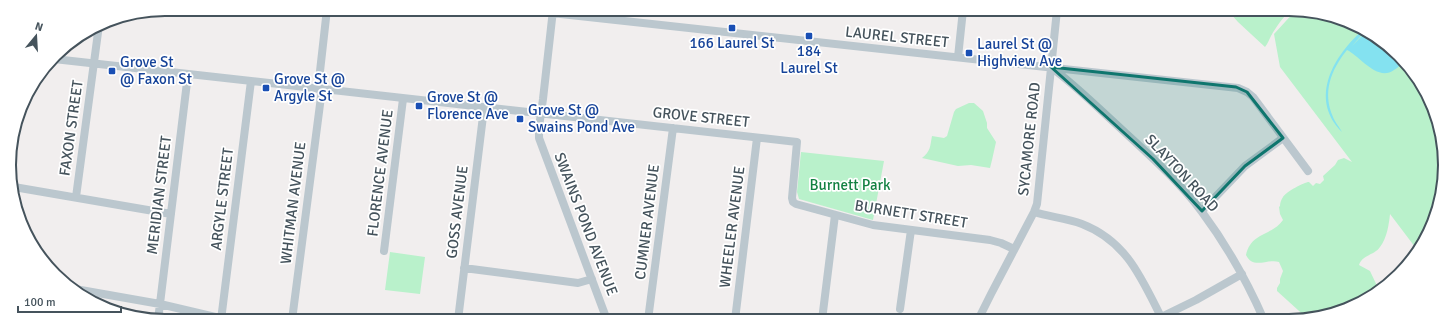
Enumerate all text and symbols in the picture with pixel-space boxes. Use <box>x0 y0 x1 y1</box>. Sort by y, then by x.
north arrow <box>16 16 56 56</box>
text: N <box>33 20 45 34</box>
marker: 166 Laurel St <box>727 23 737 33</box>
street label: LAUREL STREET <box>844 23 950 51</box>
marker: 184 Laurel St <box>804 31 814 41</box>
place label: 166 Laurel St <box>689 34 775 52</box>
place label: Laurel St @ Highview Ave <box>977 35 1062 70</box>
place label: 184 Laurel St <box>780 42 838 77</box>
marker: Laurel St @ Highview Ave <box>964 48 974 58</box>
place label: Grove St @ Faxon St <box>120 53 192 88</box>
marker: Grove St @ Faxon St <box>107 66 117 76</box>
place label: Grove St @ Argyle St <box>274 70 345 105</box>
street label: FAXON STREET <box>55 78 87 177</box>
street label: SYCAMORE ROAD <box>1014 81 1044 197</box>
marker: Grove St @ Argyle St <box>261 83 271 93</box>
place label: Grove St @ Florence Ave <box>427 88 509 123</box>
marker: Grove St @ Florence Ave <box>414 101 424 111</box>
place label: Grove St @ Swains Pond Ave <box>528 101 635 136</box>
street label: GROVE STREET <box>652 103 751 131</box>
street label: FLORENCE AVENUE <box>363 108 397 238</box>
marker: Grove St @ Swains Pond Ave <box>515 114 525 124</box>
street label: SLAYTON ROAD <box>1141 130 1223 216</box>
street label: MERIDIAN STREET <box>143 134 175 255</box>
street label: WHITMAN AVENUE <box>277 141 309 265</box>
street label: ARGYLE STREET <box>207 146 237 251</box>
street label: SWAINS POND AVENUE <box>550 150 622 298</box>
street label: CUMNER AVENUE <box>631 163 663 281</box>
street label: GOSS AVENUE <box>442 164 472 260</box>
street label: WHEELER AVENUE <box>716 165 748 289</box>
park label: Burnett Park <box>809 176 891 194</box>
street label: BURNETT STREET <box>853 196 969 232</box>
scale bar <box>18 288 121 314</box>
text: 100 m <box>24 295 56 310</box>

